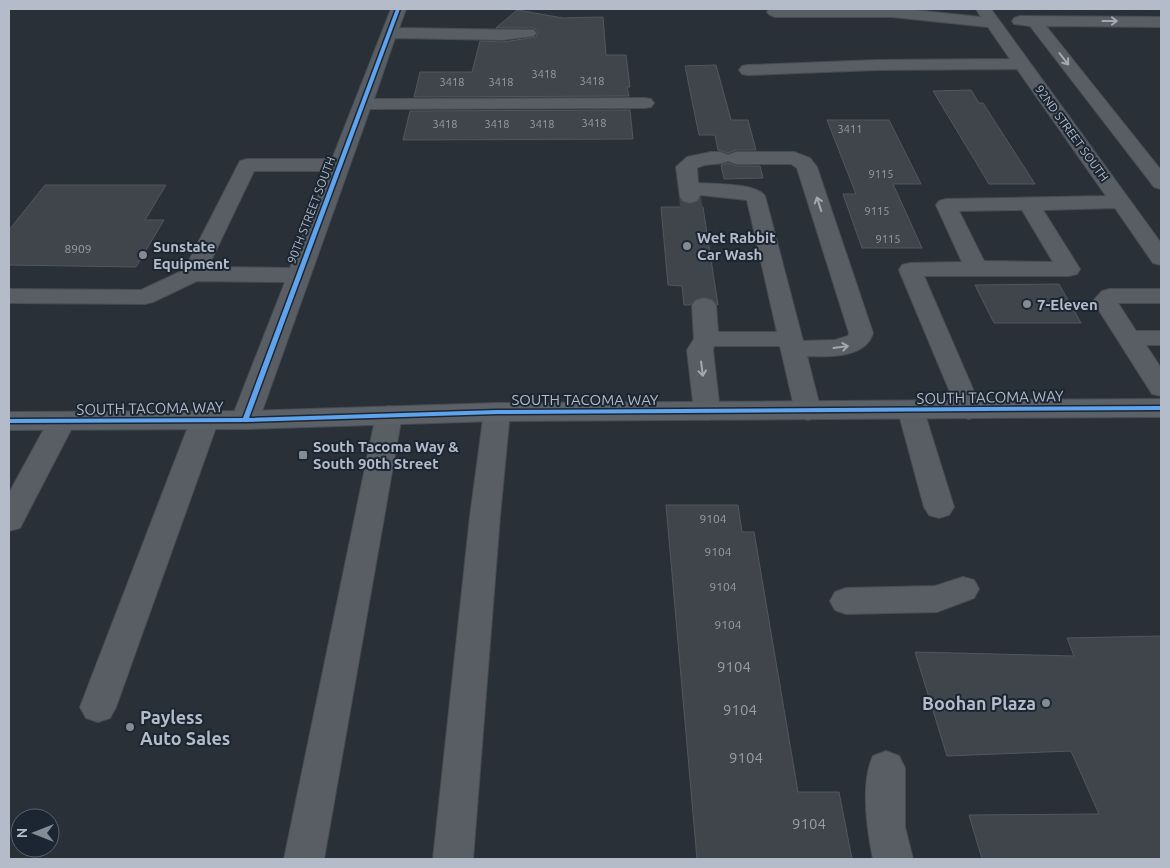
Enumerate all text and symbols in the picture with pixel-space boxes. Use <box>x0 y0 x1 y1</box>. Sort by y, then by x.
one-way arrow <box>1102 16 1118 26</box>
one-way arrow <box>1058 53 1069 66</box>
house number: 3418 <box>532 68 556 80</box>
house number: 3418 <box>580 75 604 87</box>
house number: 3418 <box>440 76 464 88</box>
house number: 3418 <box>489 76 513 88</box>
street label: 92ND STREET SOUTH <box>1033 82 1111 184</box>
house number: 3418 <box>582 117 606 129</box>
house number: 3418 <box>433 118 457 130</box>
house number: 3418 <box>485 118 509 130</box>
house number: 3418 <box>530 118 554 130</box>
house number: 3411 <box>838 123 862 135</box>
street label: 90TH STREET SOUTH <box>285 155 337 265</box>
house number: 9115 <box>869 168 893 180</box>
one-way arrow <box>814 196 824 212</box>
house number: 9115 <box>865 205 889 217</box>
place label: Wet Rabbit Car Wash <box>697 229 776 263</box>
house number: 9115 <box>876 233 900 245</box>
place label: Sunstate Equipment <box>153 238 230 272</box>
marker: Wet Rabbit Car Wash <box>681 240 693 252</box>
house number: 8909 <box>64 242 92 255</box>
marker: Sunstate Equipment <box>137 249 149 261</box>
place label: 7-Eleven <box>1037 296 1098 313</box>
marker: 7-Eleven <box>1021 298 1033 310</box>
one-way arrow <box>833 342 849 352</box>
one-way arrow <box>697 360 707 376</box>
street label: SOUTH TACOMA WAY <box>916 387 1064 407</box>
street label: SOUTH TACOMA WAY <box>511 391 659 408</box>
street label: SOUTH TACOMA WAY <box>76 398 224 418</box>
place label: South Tacoma Way & South 90th Street <box>313 438 459 472</box>
marker: South Tacoma Way & South 90th Street <box>297 449 309 461</box>
house number: 9104 <box>699 512 727 525</box>
house number: 9104 <box>704 545 732 558</box>
house number: 9104 <box>709 580 737 593</box>
house number: 9104 <box>714 618 742 631</box>
house number: 9104 <box>717 658 751 675</box>
place label: Boohan Plaza <box>922 693 1036 713</box>
marker: Boohan Plaza <box>1040 697 1052 709</box>
house number: 9104 <box>723 701 757 718</box>
place label: Payless Auto Sales <box>140 707 230 748</box>
marker: Payless Auto Sales <box>124 721 136 733</box>
house number: 9104 <box>729 749 763 766</box>
north arrow <box>10 808 60 858</box>
house number: 9104 <box>792 815 826 832</box>
text: N <box>14 828 30 838</box>

